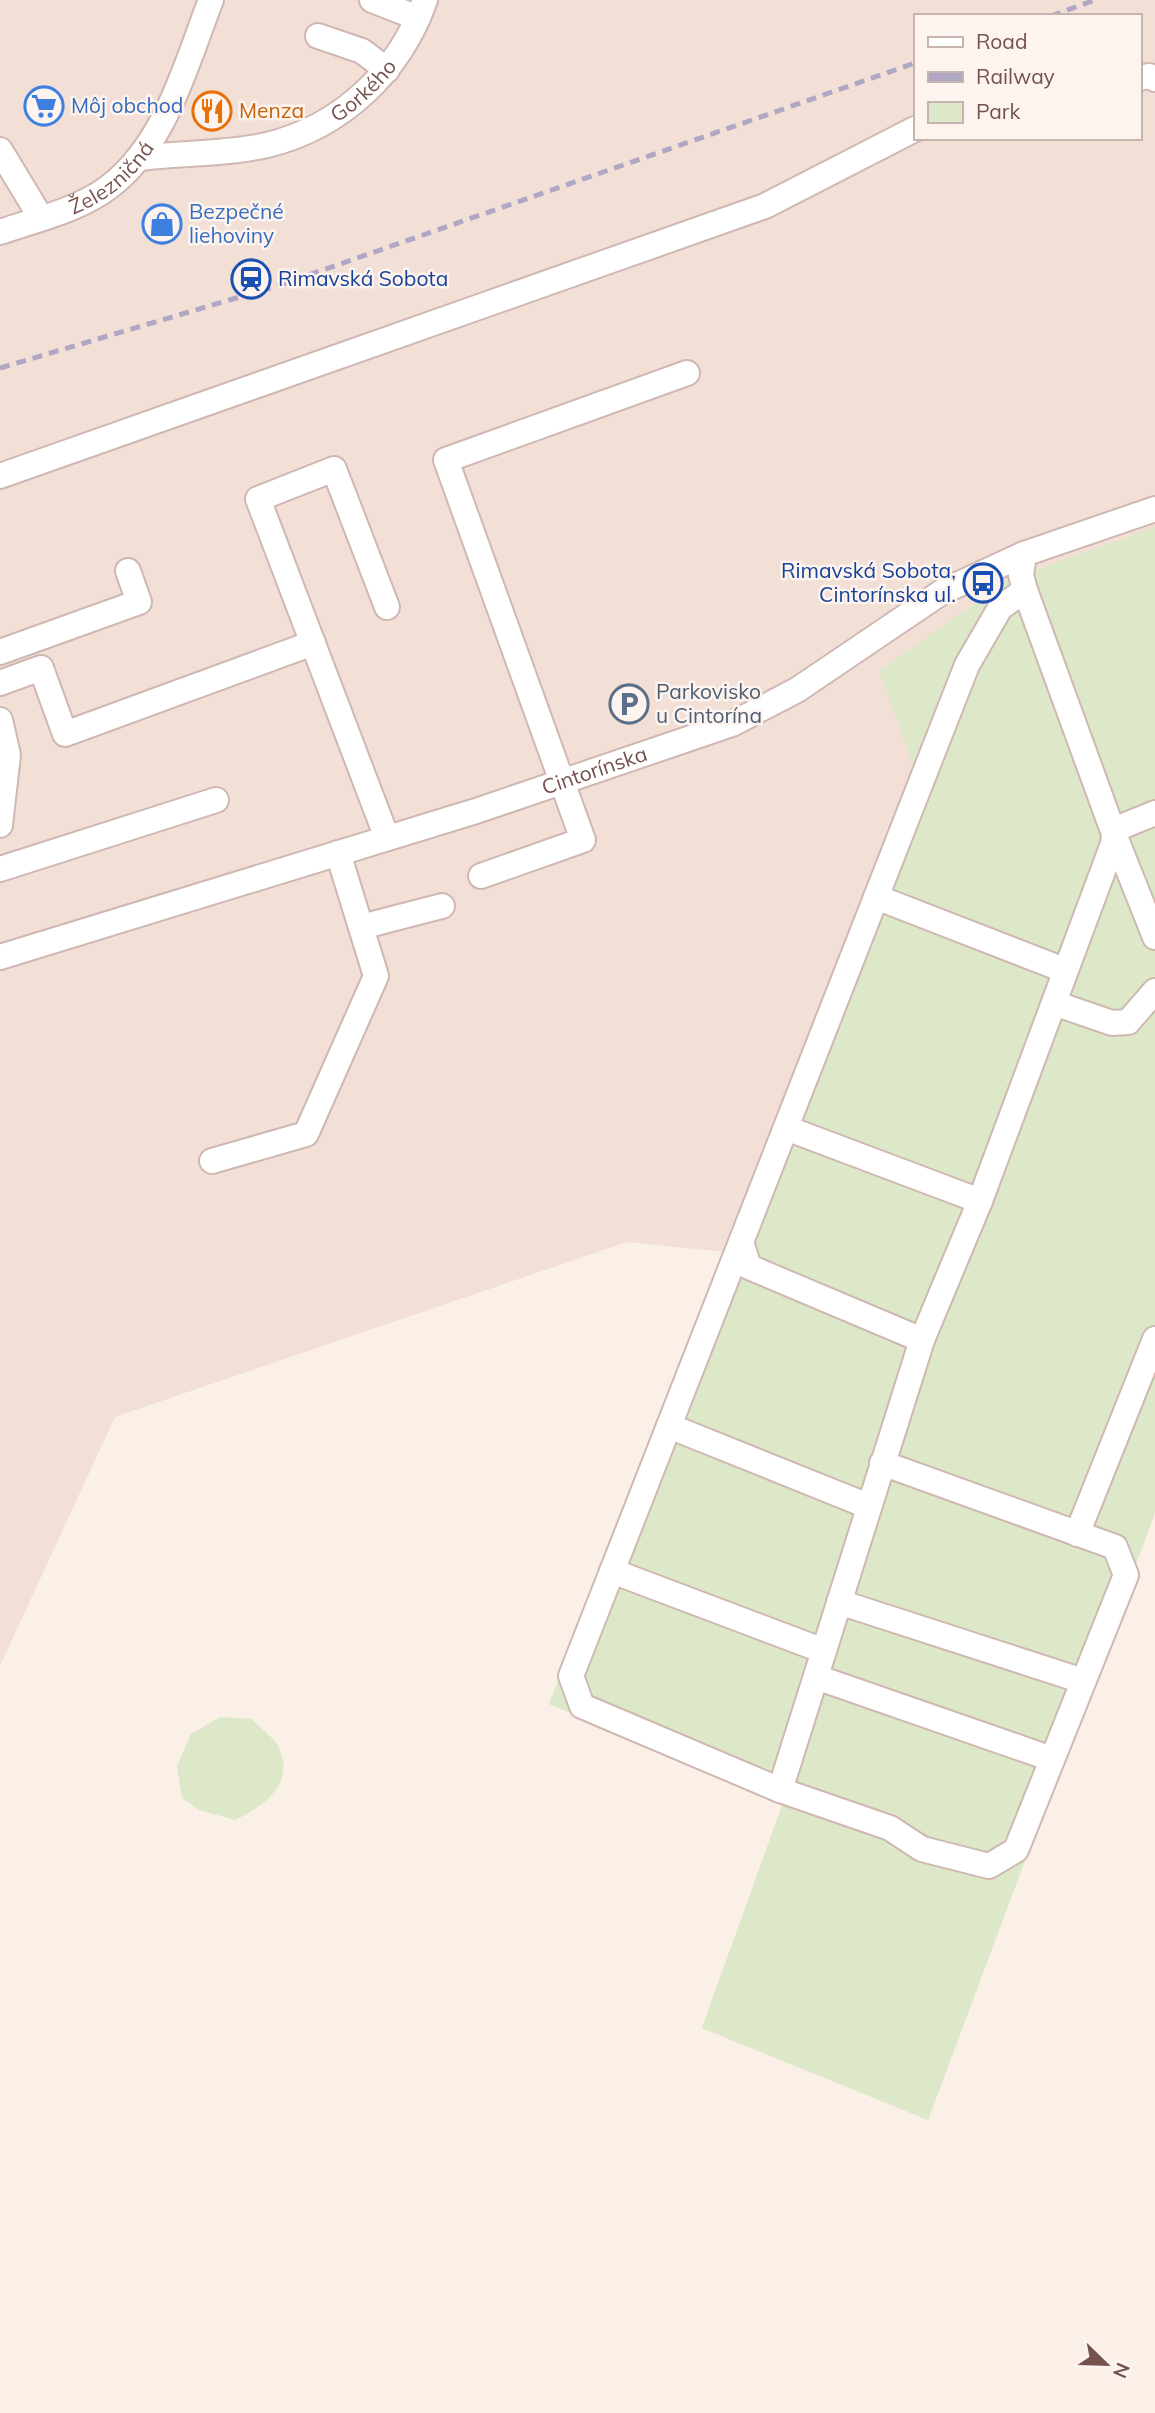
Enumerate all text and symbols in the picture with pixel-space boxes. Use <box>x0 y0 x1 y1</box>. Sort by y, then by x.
legend <box>914 14 1141 140</box>
text: Road <box>976 28 1027 54</box>
street label: Gorkého <box>325 54 401 127</box>
text: Railway <box>976 63 1055 89</box>
supermarket icon: Môj obchod <box>23 85 65 127</box>
restaurant icon: Menza <box>191 90 233 132</box>
place label: Môj obchod <box>71 92 183 118</box>
place label: Menza <box>239 97 304 123</box>
text: Park <box>976 98 1020 124</box>
street label: Železničná <box>65 135 159 219</box>
place label: Bezpečné liehoviny <box>189 198 284 248</box>
shop icon: Bezpečné liehoviny <box>141 203 183 245</box>
station icon: Rimavská Sobota <box>230 258 272 300</box>
place label: Rimavská Sobota <box>278 265 448 291</box>
place label: Rimavská Sobota, Cintorínska ul. <box>781 557 956 607</box>
bus stop icon: Rimavská Sobota, Cintorínska ul. <box>962 562 1004 604</box>
place label: Parkovisko u Cintorína <box>656 678 762 728</box>
parking icon: Parkovisko u Cintorína <box>608 683 650 725</box>
street label: Cintorínska <box>538 740 650 800</box>
north arrow <box>1071 2329 1141 2399</box>
text: N <box>1108 2359 1135 2382</box>

